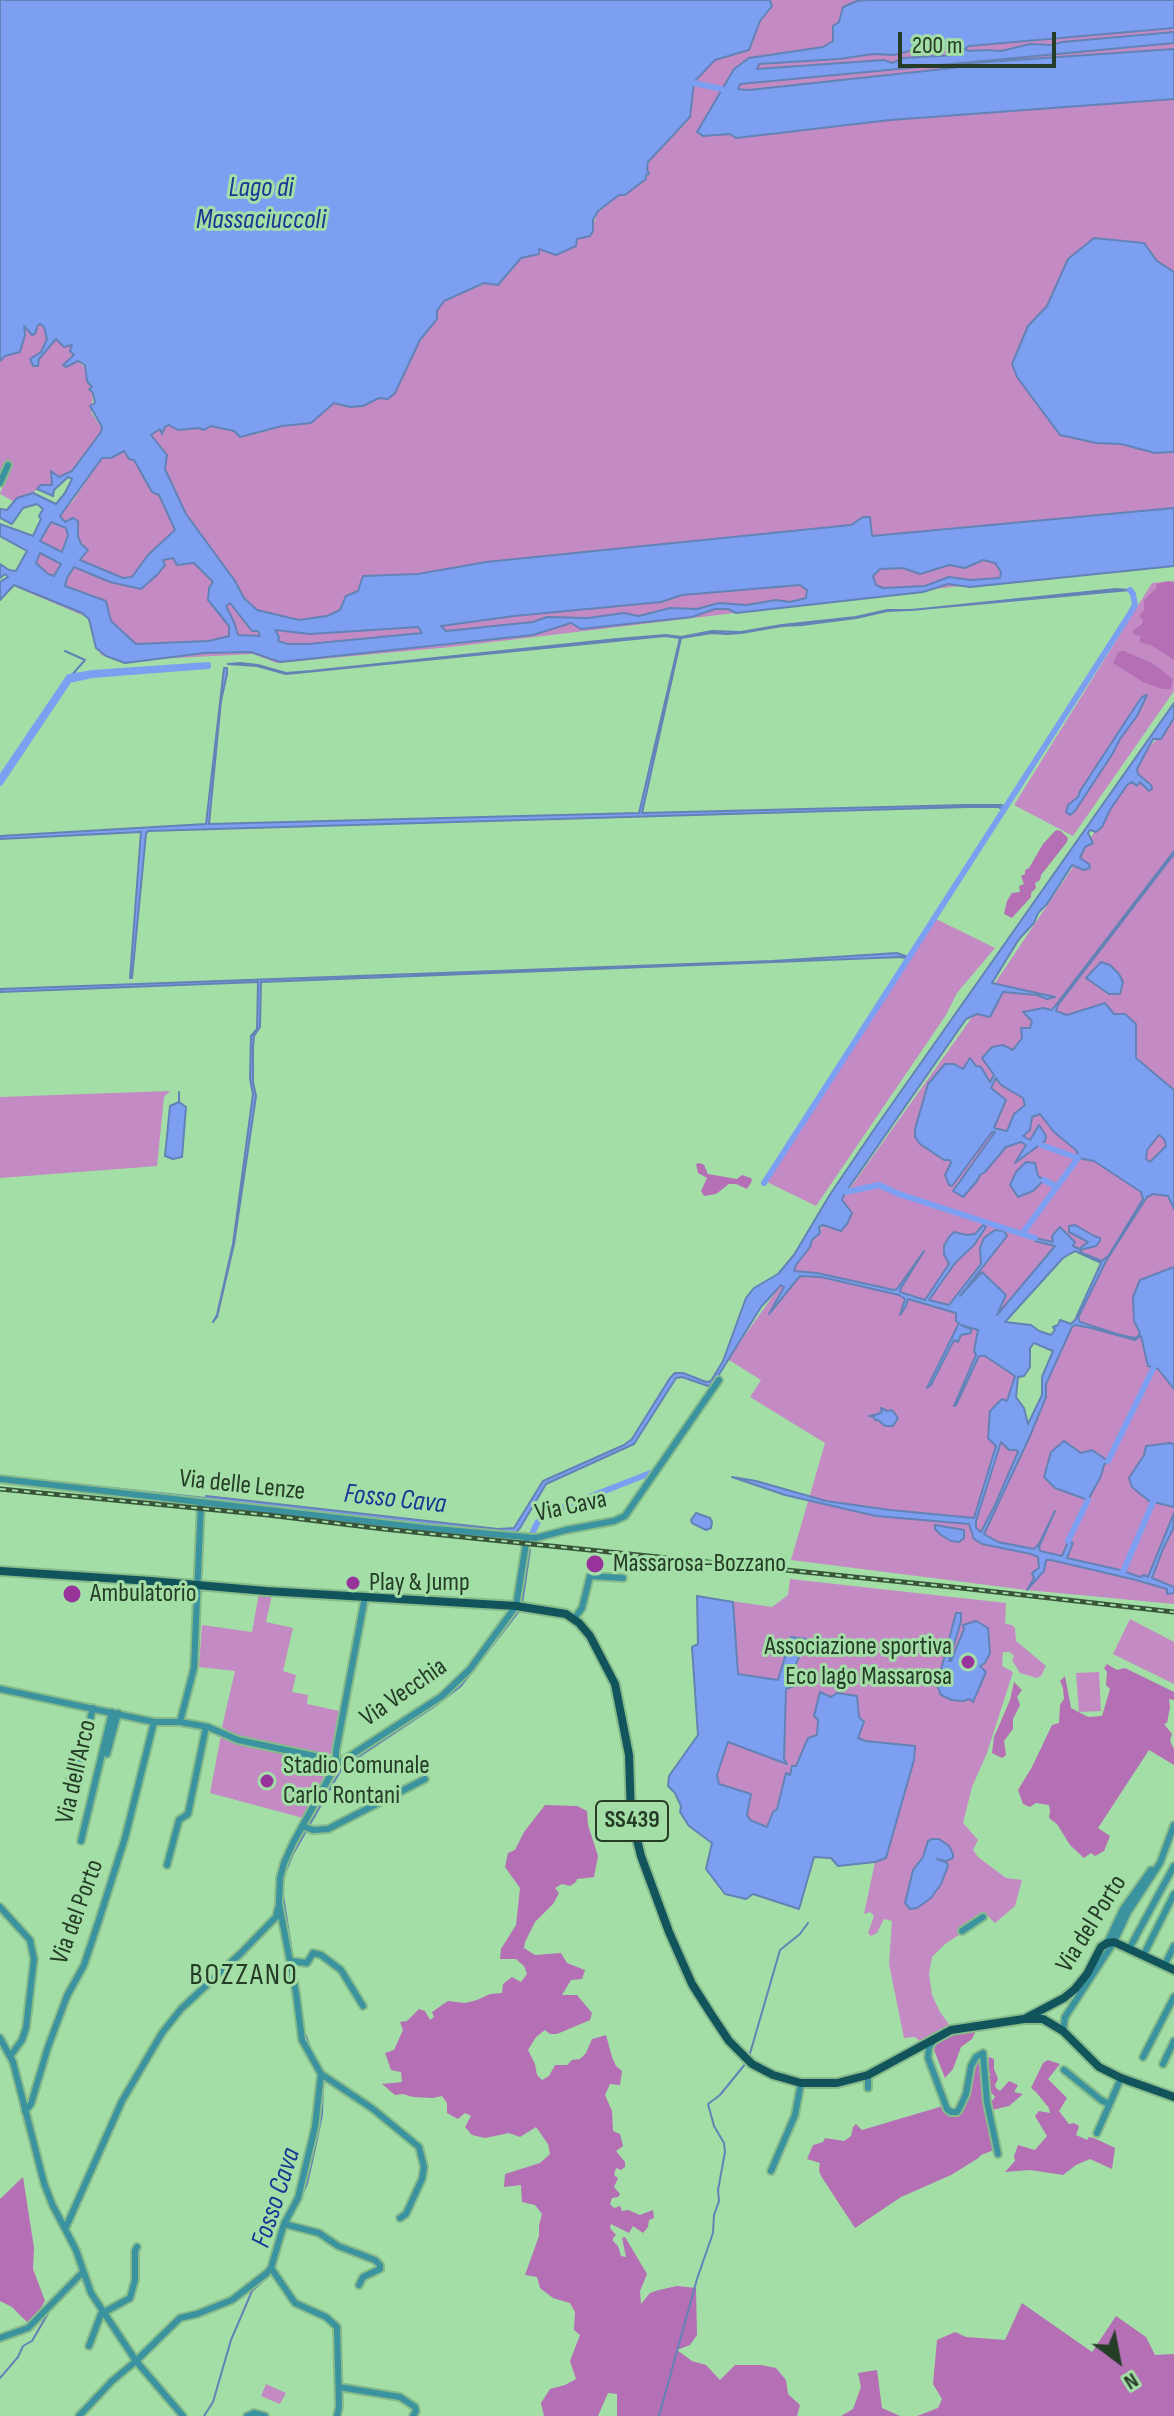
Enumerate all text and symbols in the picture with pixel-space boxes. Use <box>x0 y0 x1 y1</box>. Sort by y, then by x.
scale bar <box>902 16 1060 66</box>
text: 200 m <box>912 31 963 60</box>
water label: Lago di Massaciuccoli <box>196 172 326 238</box>
street label: Via delle Lenze <box>177 1464 307 1508</box>
water label: Fosso Cava <box>342 1478 448 1522</box>
street label: Via Cava <box>532 1484 610 1530</box>
place label: Massarosa-Bozzano <box>613 1548 786 1580</box>
marker: Massarosa-Bozzano <box>584 1553 606 1575</box>
place label: Play & Jump <box>369 1567 470 1599</box>
marker: Play & Jump <box>344 1574 362 1592</box>
place label: Ambulatorio <box>90 1578 196 1610</box>
marker: Ambulatorio <box>61 1583 83 1605</box>
place label: Associazione sportiva Eco lago Massarosa <box>765 1631 952 1692</box>
street label: Via Vecchia <box>355 1652 453 1734</box>
marker: Associazione sportiva Eco lago Massarosa <box>959 1653 977 1671</box>
street label: Via dell'Arco <box>50 1717 104 1827</box>
place label: Stadio Comunale Carlo Rontani <box>283 1750 430 1812</box>
marker: Stadio Comunale Carlo Rontani <box>258 1772 276 1790</box>
road number: SS439 <box>596 1801 668 1841</box>
street label: Via del Porto <box>45 1855 111 1969</box>
street label: Via del Porto <box>1050 1870 1134 1978</box>
district label: BOZZANO <box>189 1958 299 1994</box>
water label: Fosso Cava <box>245 2144 309 2252</box>
north arrow <box>1078 2320 1158 2400</box>
text: N <box>1119 2366 1143 2395</box>

